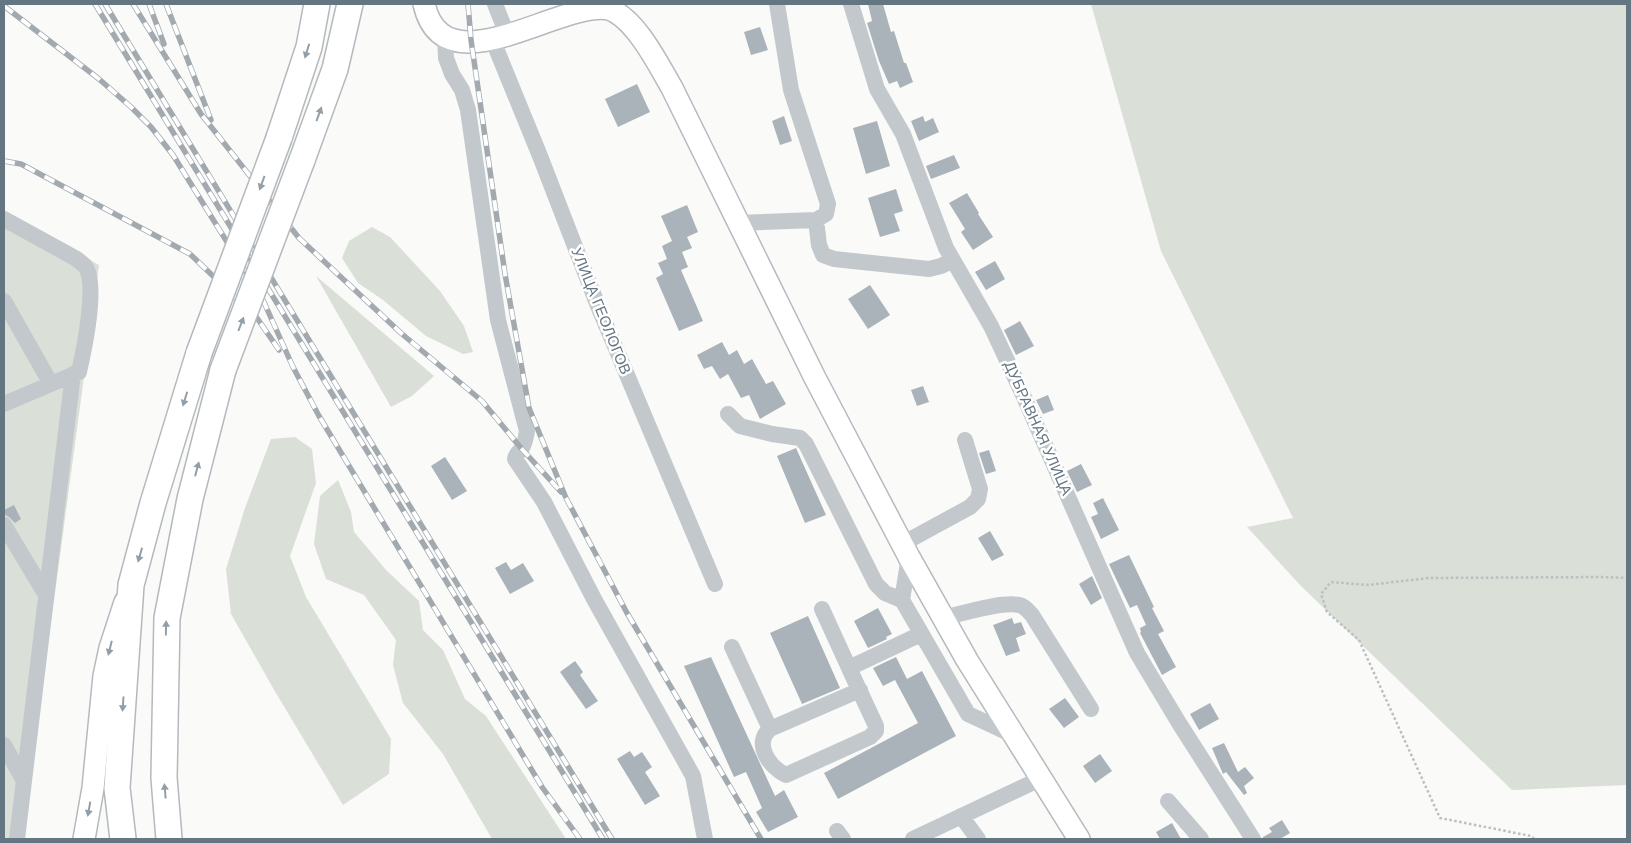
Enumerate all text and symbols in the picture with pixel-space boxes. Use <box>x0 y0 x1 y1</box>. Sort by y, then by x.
one-way arrow <box>302 44 310 59</box>
one-way arrow <box>315 106 323 121</box>
one-way arrow <box>258 176 265 191</box>
street label: УЛИЦА ГЕОЛОГОВ <box>568 245 635 377</box>
one-way arrow <box>237 316 245 331</box>
street label: ДУБРАВНАЯ УЛИЦА <box>1001 358 1076 498</box>
one-way arrow <box>180 392 188 407</box>
one-way arrow <box>194 461 202 476</box>
one-way arrow <box>135 548 143 563</box>
one-way arrow <box>163 620 171 636</box>
one-way arrow <box>106 640 114 655</box>
one-way arrow <box>119 696 127 712</box>
one-way arrow <box>160 782 168 798</box>
one-way arrow <box>85 801 93 817</box>

